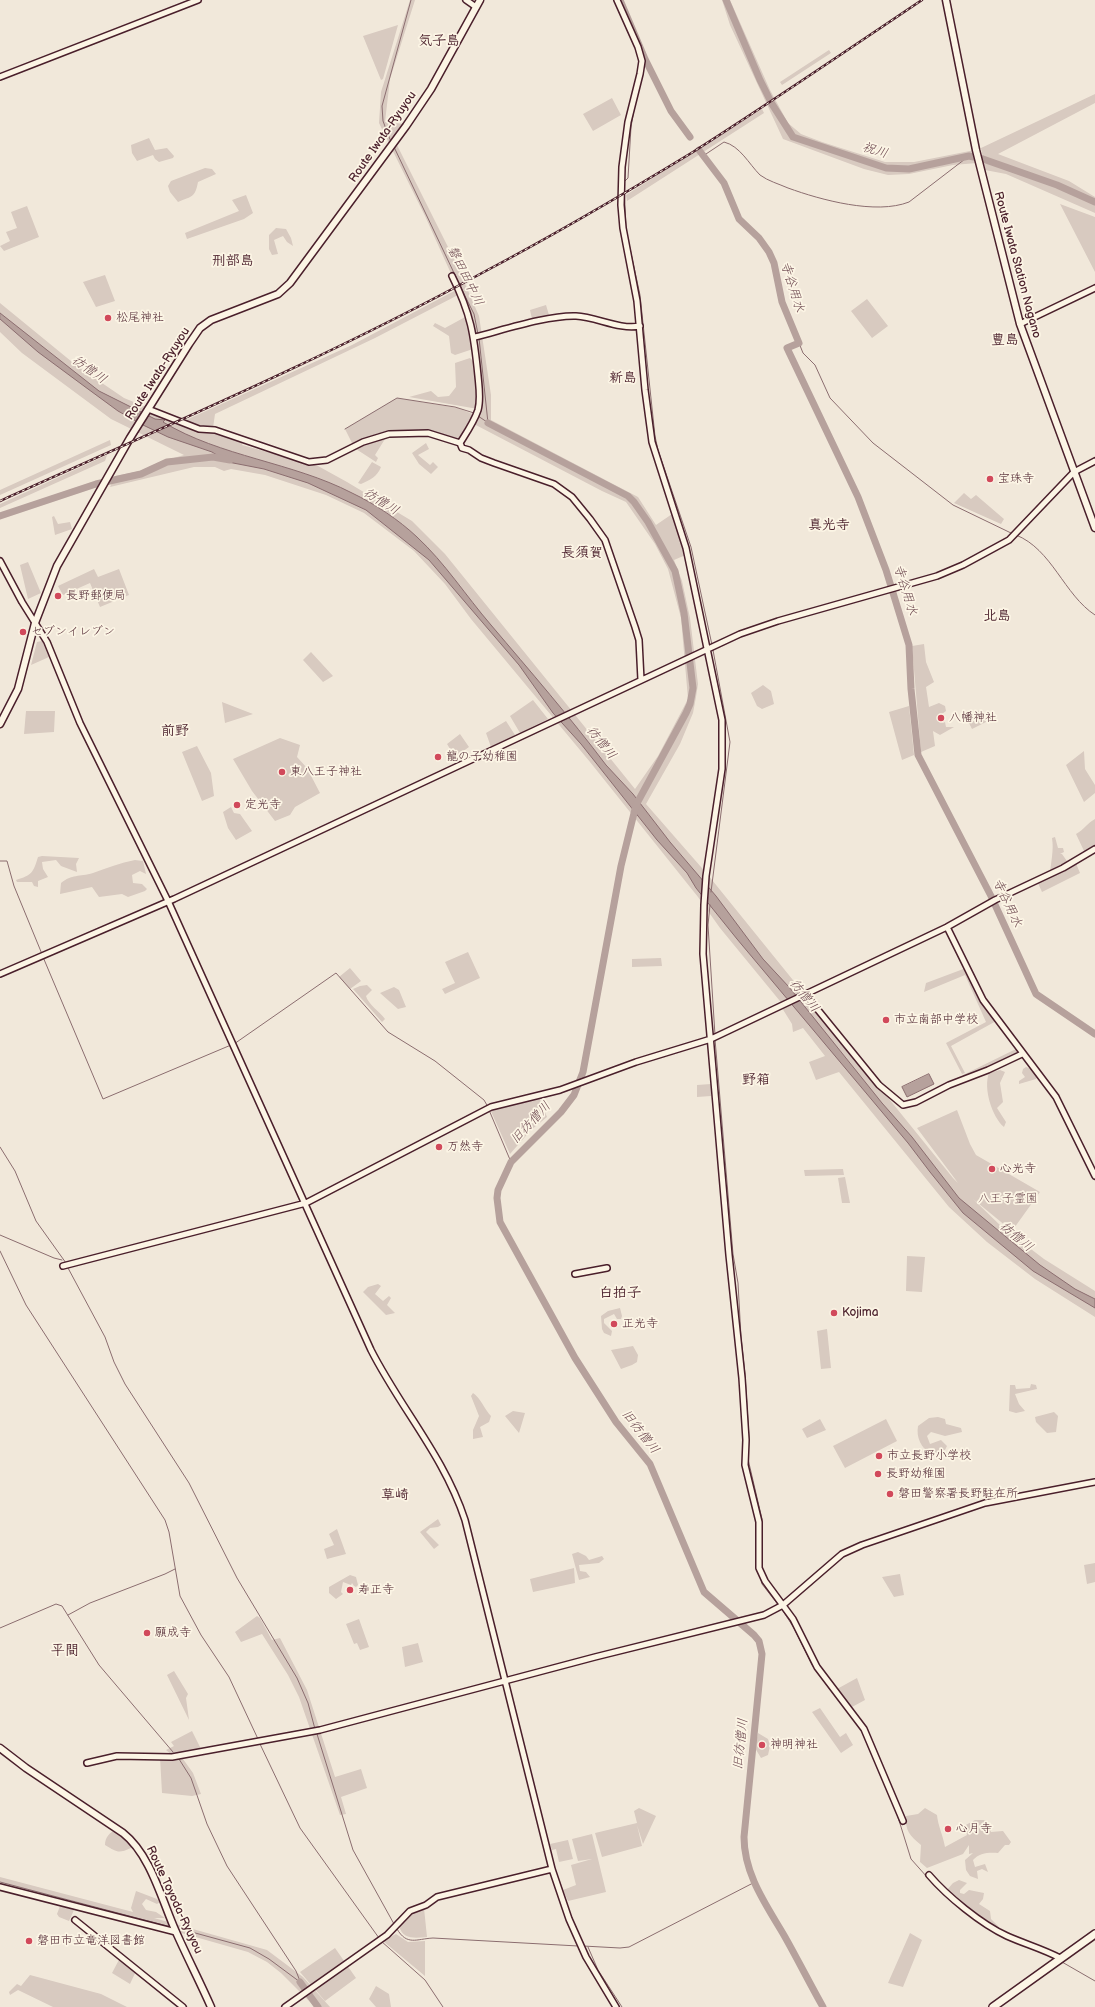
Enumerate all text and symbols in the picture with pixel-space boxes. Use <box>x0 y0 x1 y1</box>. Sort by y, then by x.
district label: 気子島 <box>418 33 460 49</box>
street label: Route Iwata-Ryuyou <box>346 89 420 185</box>
water label: 祝川 <box>860 140 890 162</box>
street label: Route Iwata Station Nagano <box>990 190 1044 340</box>
water label: 磐田田中川 <box>444 243 486 309</box>
district label: 刑部島 <box>212 253 254 269</box>
water label: 寺谷用水 <box>777 260 807 314</box>
place label: 松尾神社 <box>116 311 164 325</box>
marker: 松尾神社 <box>103 313 113 323</box>
street label: Route Iwata-Ryuyou <box>123 325 193 423</box>
district label: 豊島 <box>991 332 1019 348</box>
water label: 彷僧川 <box>69 352 109 388</box>
district label: 新島 <box>609 370 637 386</box>
place label: 宝珠寺 <box>998 472 1034 486</box>
marker: 宝珠寺 <box>985 474 995 484</box>
water label: 彷僧川 <box>360 485 402 519</box>
district label: 真光寺 <box>808 517 850 533</box>
district label: 長須賀 <box>561 545 603 561</box>
water label: 寺谷用水 <box>890 563 920 617</box>
place label: 長野郵便局 <box>66 589 126 603</box>
marker: 長野郵便局 <box>53 591 63 601</box>
district label: 北島 <box>983 608 1011 624</box>
place label: セブンイレブン <box>31 625 115 639</box>
marker: セブンイレブン <box>18 627 28 637</box>
place label: 八幡神社 <box>949 711 997 725</box>
marker: 八幡神社 <box>936 713 946 723</box>
district label: 前野 <box>161 723 189 739</box>
water label: 彷僧川 <box>583 723 619 763</box>
place label: 龍の子幼稚園 <box>446 750 518 764</box>
marker: 龍の子幼稚園 <box>433 752 443 762</box>
place label: 東八王子神社 <box>290 765 362 779</box>
marker: 東八王子神社 <box>277 767 287 777</box>
place label: 定光寺 <box>245 798 281 812</box>
marker: 定光寺 <box>232 800 242 810</box>
water label: 寺谷用水 <box>989 876 1025 930</box>
water label: 彷僧川 <box>786 976 822 1016</box>
place label: 市立南部中学校 <box>894 1013 978 1027</box>
marker: 市立南部中学校 <box>881 1015 891 1025</box>
district label: 野箱 <box>742 1072 770 1088</box>
water label: 旧彷僧川 <box>508 1099 554 1147</box>
place label: 万然寺 <box>447 1140 483 1154</box>
marker: 万然寺 <box>434 1142 444 1152</box>
place label: 心光寺 <box>1000 1162 1036 1176</box>
marker: 心光寺 <box>987 1164 997 1174</box>
park label: 八王子霊園 <box>978 1192 1038 1206</box>
water label: 彷僧川 <box>996 1218 1036 1256</box>
district label: 白拍子 <box>599 1285 641 1301</box>
place label: Kojima <box>842 1306 879 1320</box>
marker: Kojima <box>829 1308 839 1318</box>
place label: 正光寺 <box>622 1317 658 1331</box>
marker: 正光寺 <box>609 1319 619 1329</box>
water label: 旧彷僧川 <box>618 1407 662 1457</box>
place label: 市立長野小学校 <box>887 1449 971 1463</box>
marker: 市立長野小学校 <box>874 1451 884 1461</box>
place label: 長野幼稚園 <box>886 1467 946 1481</box>
marker: 長野幼稚園 <box>873 1469 883 1479</box>
district label: 草崎 <box>381 1487 409 1503</box>
place label: 磐田警察署長野駐在所 <box>898 1487 1018 1501</box>
marker: 磐田警察署長野駐在所 <box>885 1489 895 1499</box>
place label: 寿正寺 <box>358 1583 394 1597</box>
marker: 寿正寺 <box>345 1585 355 1595</box>
place label: 願成寺 <box>155 1626 191 1640</box>
marker: 願成寺 <box>142 1628 152 1638</box>
district label: 平間 <box>51 1643 79 1659</box>
water label: 旧彷僧川 <box>731 1717 751 1771</box>
place label: 神明神社 <box>770 1738 818 1752</box>
marker: 神明神社 <box>757 1740 767 1750</box>
place label: 心月寺 <box>956 1822 992 1836</box>
marker: 心月寺 <box>943 1824 953 1834</box>
street label: Route Toyoda-Ryuyou <box>143 1844 205 1956</box>
place label: 磐田市立竜洋図書館 <box>37 1934 145 1948</box>
marker: 磐田市立竜洋図書館 <box>24 1936 34 1946</box>

